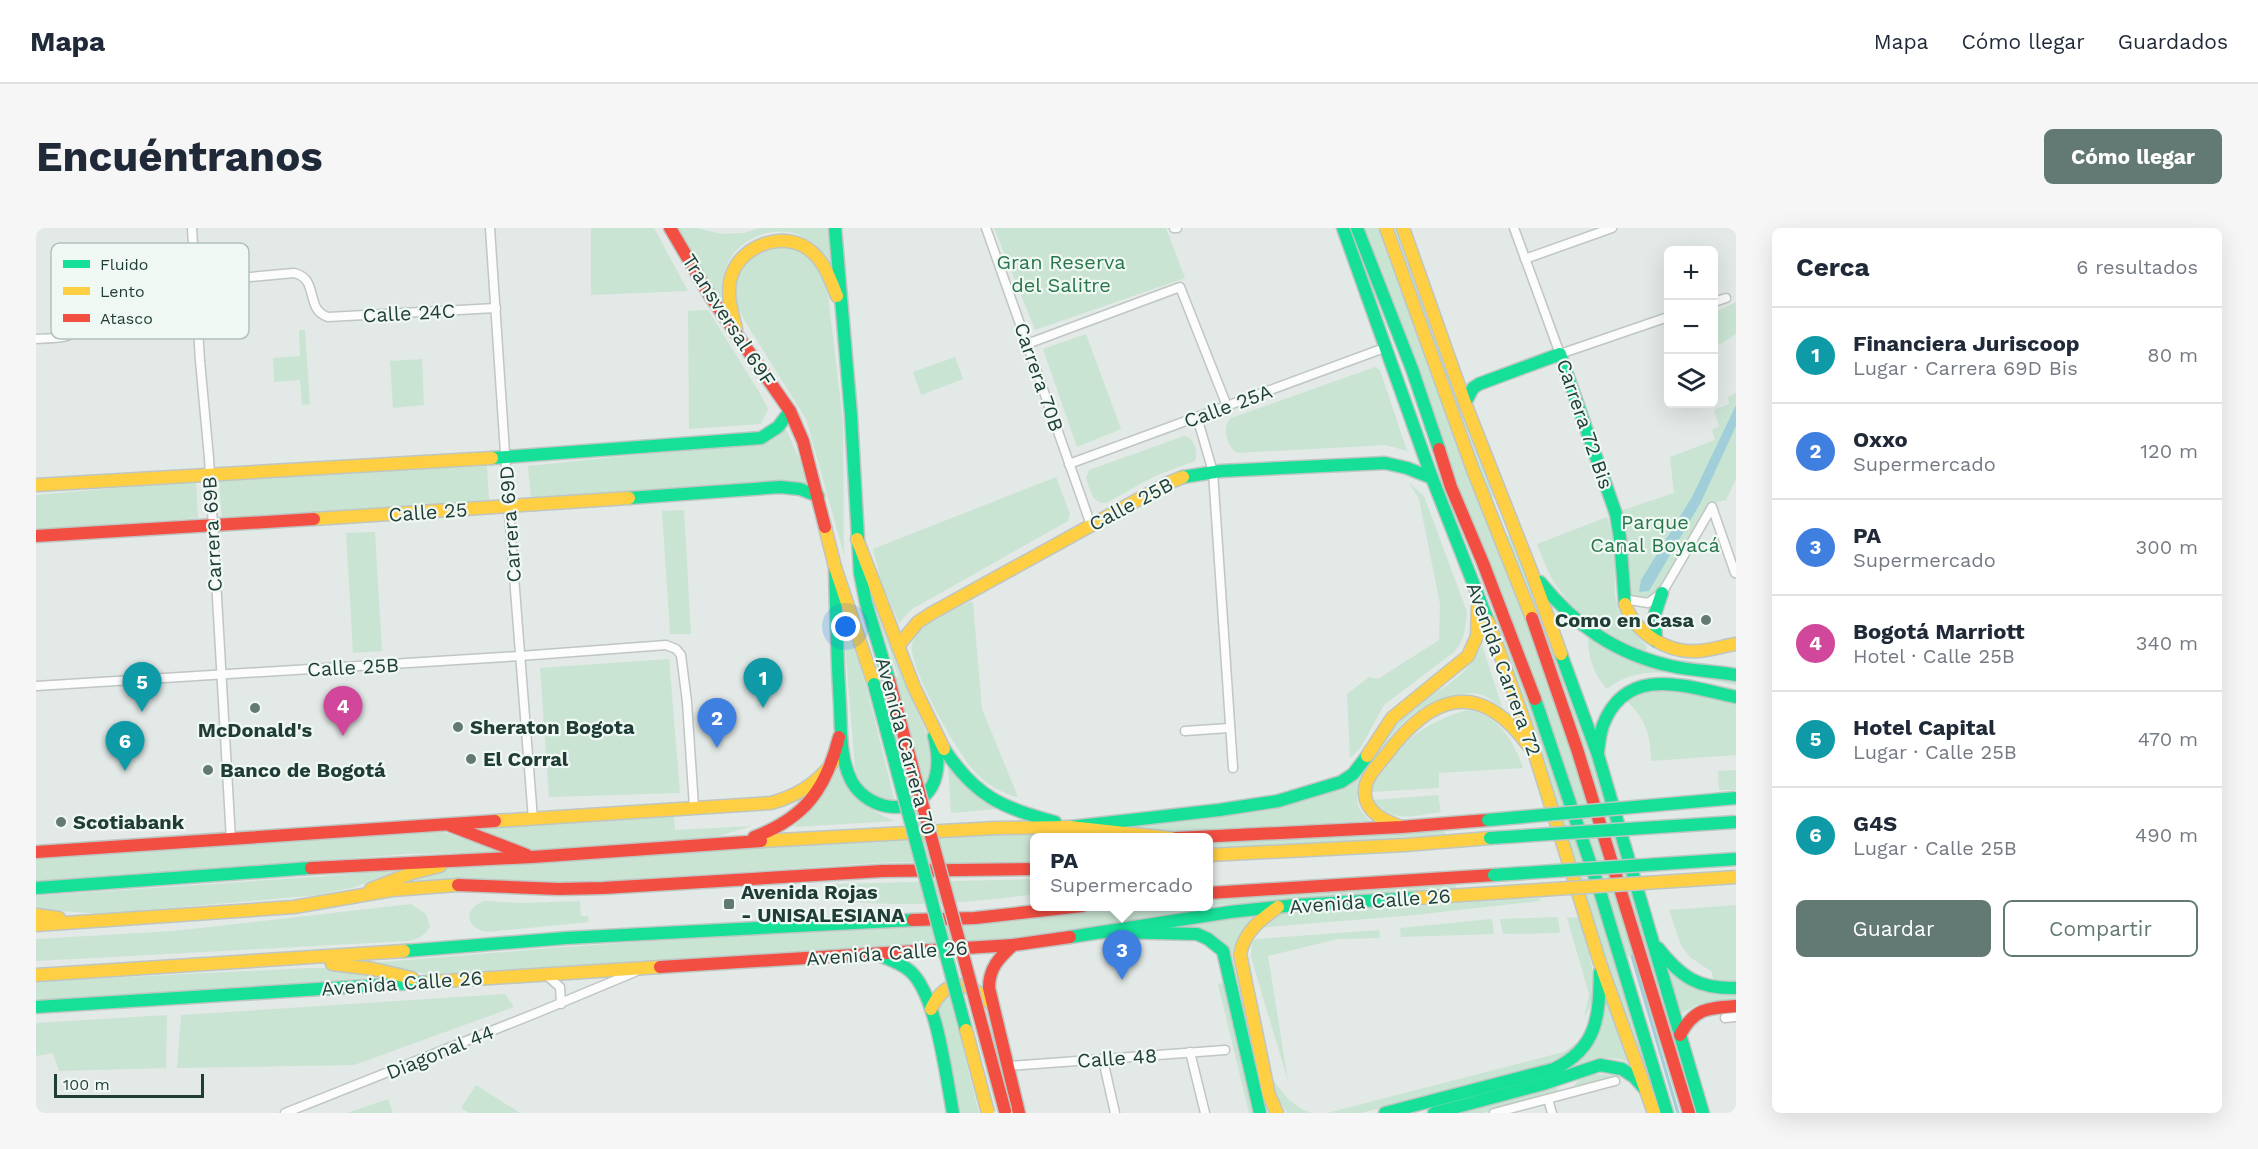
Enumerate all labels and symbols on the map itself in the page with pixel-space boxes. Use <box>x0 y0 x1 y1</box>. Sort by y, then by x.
legend <box>51 243 249 339</box>
street label: Transversal 69F <box>677 249 781 391</box>
park label: Gran Reserva del Salitre <box>996 250 1126 297</box>
text: Fluido <box>100 255 148 274</box>
text: Lento <box>100 282 145 301</box>
street label: Calle 24C <box>362 299 456 327</box>
text: Atasco <box>100 309 153 328</box>
street label: Carrera 70B <box>1009 319 1069 435</box>
street label: Carrera 72 Bis <box>1552 356 1618 492</box>
street label: Calle 25A <box>1181 379 1275 433</box>
street label: Carrera 69D <box>494 465 526 583</box>
street label: Calle 25B <box>1085 472 1177 536</box>
street label: Carrera 69B <box>197 476 227 592</box>
street label: Calle 25 <box>388 497 468 527</box>
park label: Parque Canal Boyacá <box>1590 510 1720 557</box>
street label: Avenida Carrera 72 <box>1461 579 1547 759</box>
place label: Como en Casa <box>1555 608 1694 632</box>
your location <box>831 612 860 641</box>
marker: Como en Casa <box>1699 613 1713 627</box>
street label: Calle 25B <box>306 653 400 681</box>
street label: Avenida Carrera 70 <box>871 655 941 837</box>
pin: 1 <box>744 658 782 708</box>
pin: 5 <box>122 662 162 712</box>
pin: 4 <box>324 686 362 736</box>
pin: 2 <box>698 698 736 748</box>
marker: McDonald's <box>248 701 262 715</box>
place label: Sheraton Bogota <box>470 715 635 739</box>
place label: McDonald's <box>198 718 313 742</box>
marker: Sheraton Bogota <box>451 720 465 734</box>
pin: 6 <box>106 722 145 771</box>
place label: El Corral <box>483 747 569 771</box>
marker: El Corral <box>464 752 478 766</box>
place label: Banco de Bogotá <box>220 758 386 782</box>
marker: Banco de Bogotá <box>201 763 215 777</box>
place label: Scotiabank <box>73 810 185 834</box>
marker: Scotiabank <box>54 815 68 829</box>
place label: Avenida Rojas - UNISALESIANA <box>741 880 905 927</box>
street label: Avenida Calle 26 <box>1288 883 1452 919</box>
marker: Avenida Rojas - UNISALESIANA <box>722 897 736 911</box>
pin: 3 <box>1102 930 1142 980</box>
street label: Avenida Calle 26 <box>805 935 969 971</box>
street label: Avenida Calle 26 <box>320 965 484 1001</box>
street label: Diagonal 44 <box>383 1020 497 1084</box>
street label: Calle 48 <box>1076 1043 1158 1073</box>
scale bar <box>54 1071 204 1098</box>

